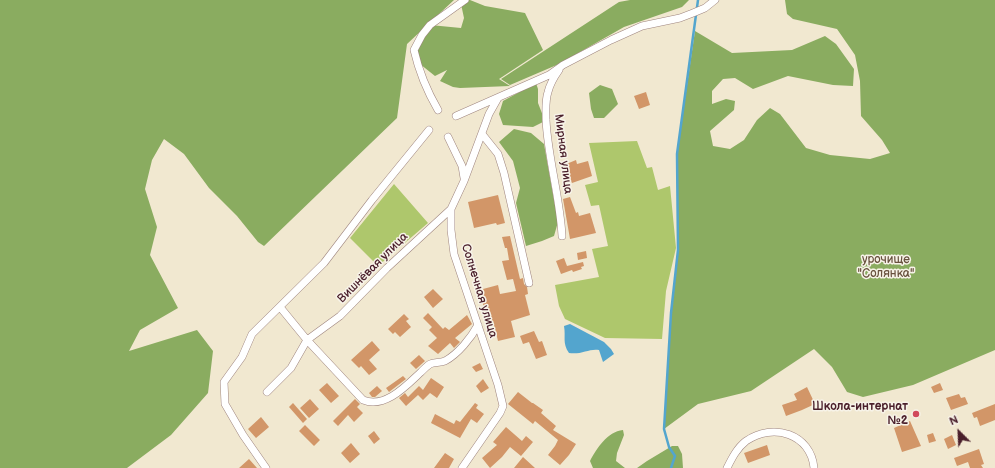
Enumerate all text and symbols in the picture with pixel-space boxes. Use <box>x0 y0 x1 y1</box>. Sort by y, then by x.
street label: Мирная улица <box>551 113 575 195</box>
street label: Вишнёвая улица <box>335 230 411 306</box>
street label: Солнечная улица <box>458 242 500 340</box>
park label: урочище "Солянка" <box>858 253 914 281</box>
place label: Школа-интернат №2 <box>812 400 908 428</box>
marker: Школа-интернат №2 <box>911 409 921 419</box>
north arrow <box>939 412 979 452</box>
text: N <box>947 413 960 428</box>

